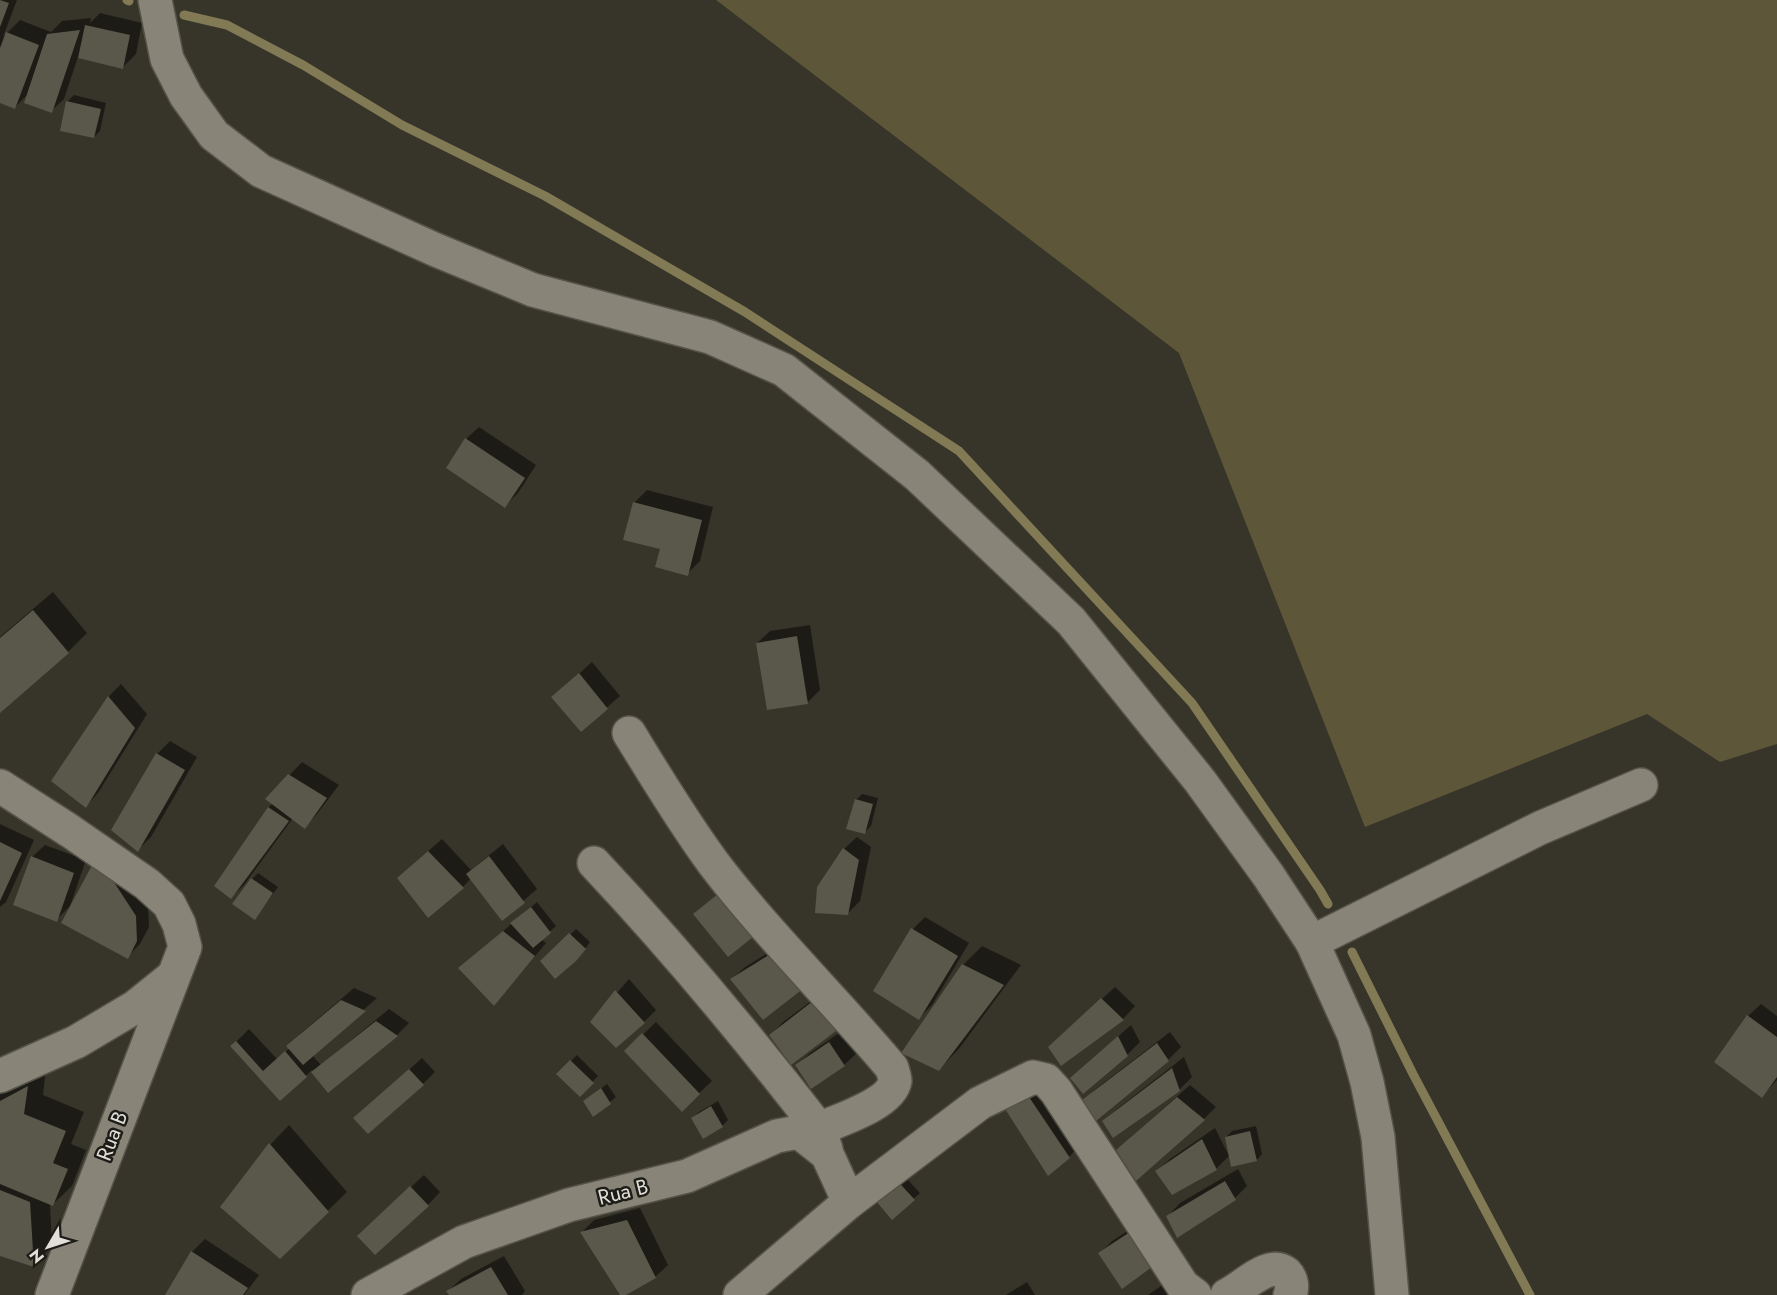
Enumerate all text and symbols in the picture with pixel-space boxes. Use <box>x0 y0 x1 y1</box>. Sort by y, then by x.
street label: Rua B <box>89 1107 135 1165</box>
street label: Rua B <box>595 1171 651 1213</box>
north arrow <box>18 1217 78 1277</box>
text: N <box>24 1244 50 1268</box>

